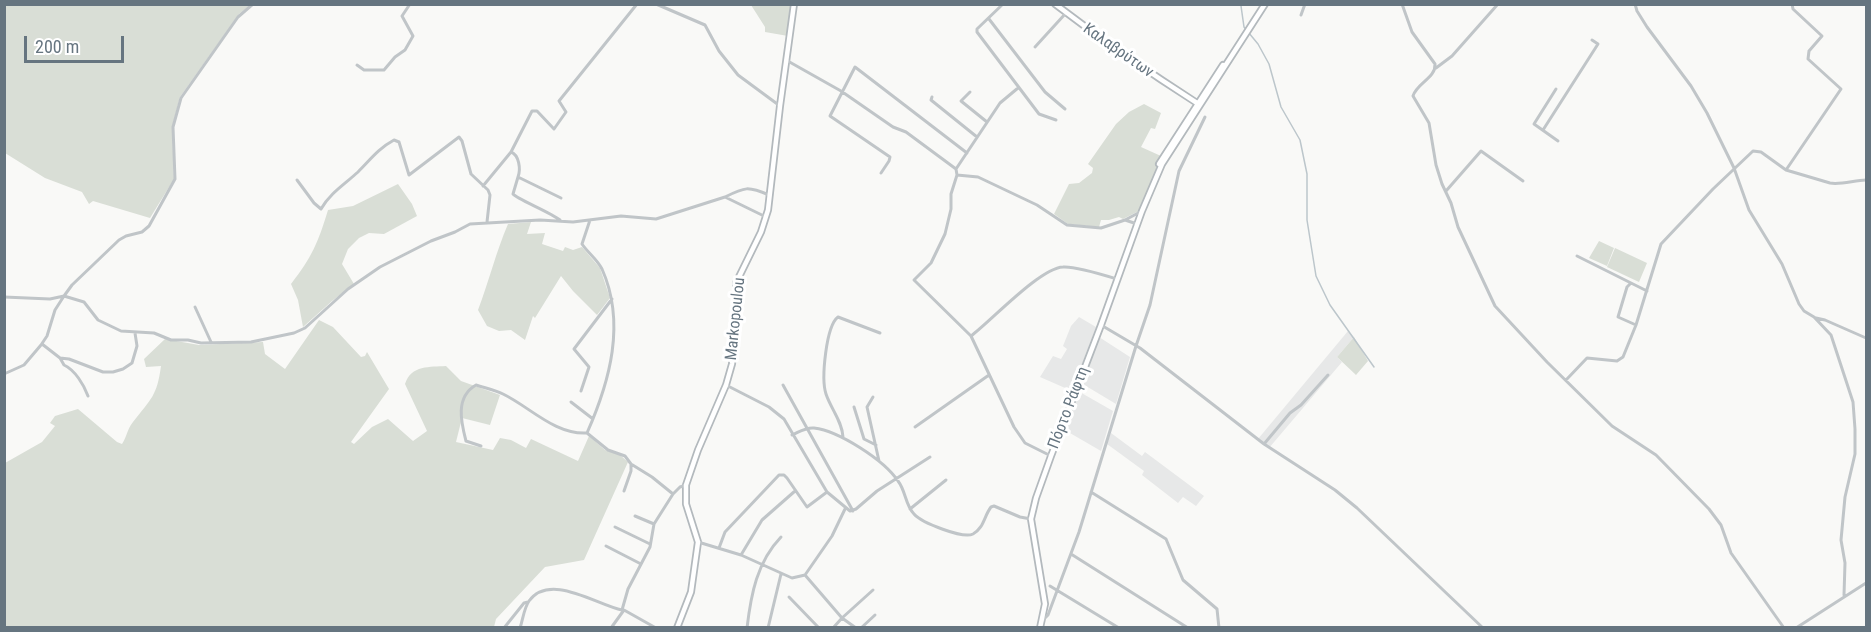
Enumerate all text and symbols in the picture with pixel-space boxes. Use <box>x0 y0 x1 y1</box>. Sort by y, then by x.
street label: Καλαβρύτων <box>1079 20 1157 82</box>
scale bar <box>27 24 128 62</box>
text: 200 m <box>35 36 79 57</box>
street label: Markopoulou <box>722 277 750 361</box>
street label: Πόρτο Ράφτη <box>1045 364 1093 452</box>

